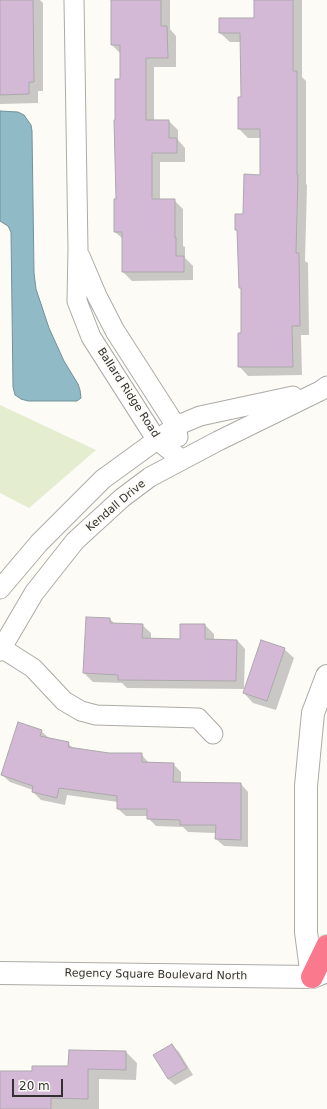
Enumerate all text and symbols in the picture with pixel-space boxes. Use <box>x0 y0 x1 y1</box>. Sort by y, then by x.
street label: Ballard Ridge Road <box>94 346 162 440</box>
street label: Kendall Drive <box>84 477 148 535</box>
street label: Regency Square Boulevard North <box>64 967 248 983</box>
scale bar <box>14 1071 65 1097</box>
text: 20 m <box>19 1079 50 1093</box>

